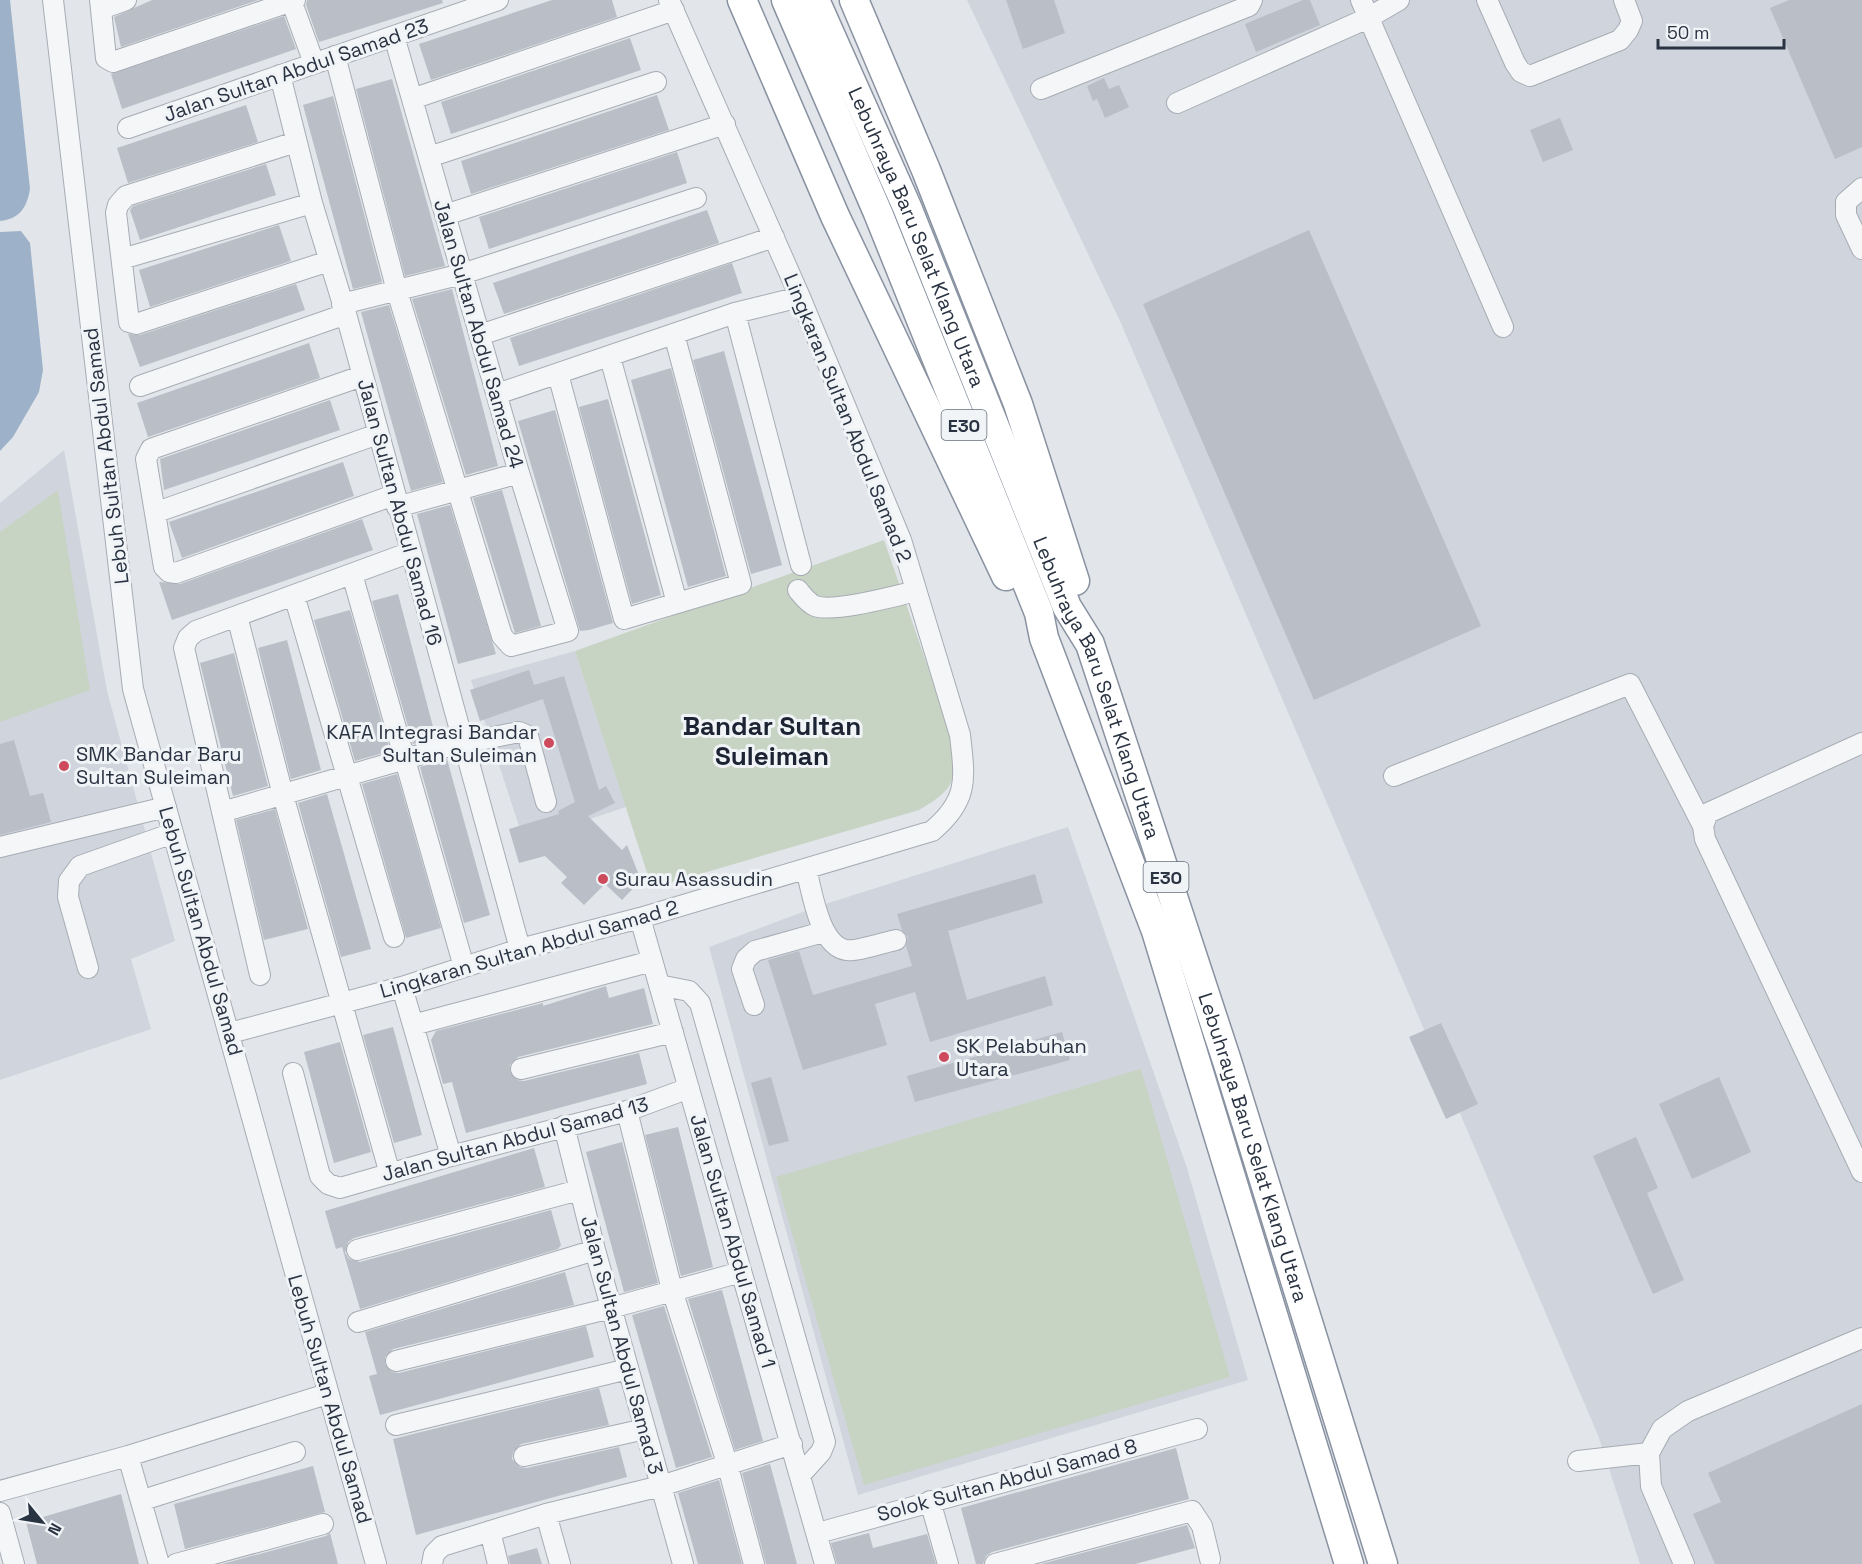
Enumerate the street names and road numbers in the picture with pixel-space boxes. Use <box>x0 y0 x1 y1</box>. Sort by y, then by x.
street label: Jalan Sultan Abdul Samad 23 <box>160 12 432 128</box>
street label: Lebuhraya Baru Selat Klang Utara <box>842 83 991 391</box>
street label: Jalan Sultan Abdul Samad 24 <box>428 196 530 472</box>
street label: Lingkaran Sultan Abdul Samad 2 <box>778 270 918 566</box>
street label: Lebuh Sultan Abdul Samad <box>77 326 135 586</box>
street label: Jalan Sultan Abdul Samad 16 <box>352 376 448 648</box>
road number: E30 <box>942 410 986 440</box>
street label: Lebuhraya Baru Selat Klang Utara <box>1027 533 1166 842</box>
street label: Lebuh Sultan Abdul Samad <box>153 803 249 1059</box>
road number: E30 <box>1144 862 1188 892</box>
street label: Lingkaran Sultan Abdul Samad 2 <box>377 894 681 1004</box>
street label: Lebuhraya Baru Selat Klang Utara <box>1192 989 1314 1305</box>
street label: Jalan Sultan Abdul Samad 13 <box>379 1091 651 1187</box>
street label: Jalan Sultan Abdul Samad 1 <box>684 1111 782 1371</box>
street label: Jalan Sultan Abdul Samad 3 <box>575 1213 669 1477</box>
street label: Lebuh Sultan Abdul Samad <box>282 1271 378 1527</box>
street label: Solok Sultan Abdul Samad 8 <box>874 1433 1140 1527</box>

